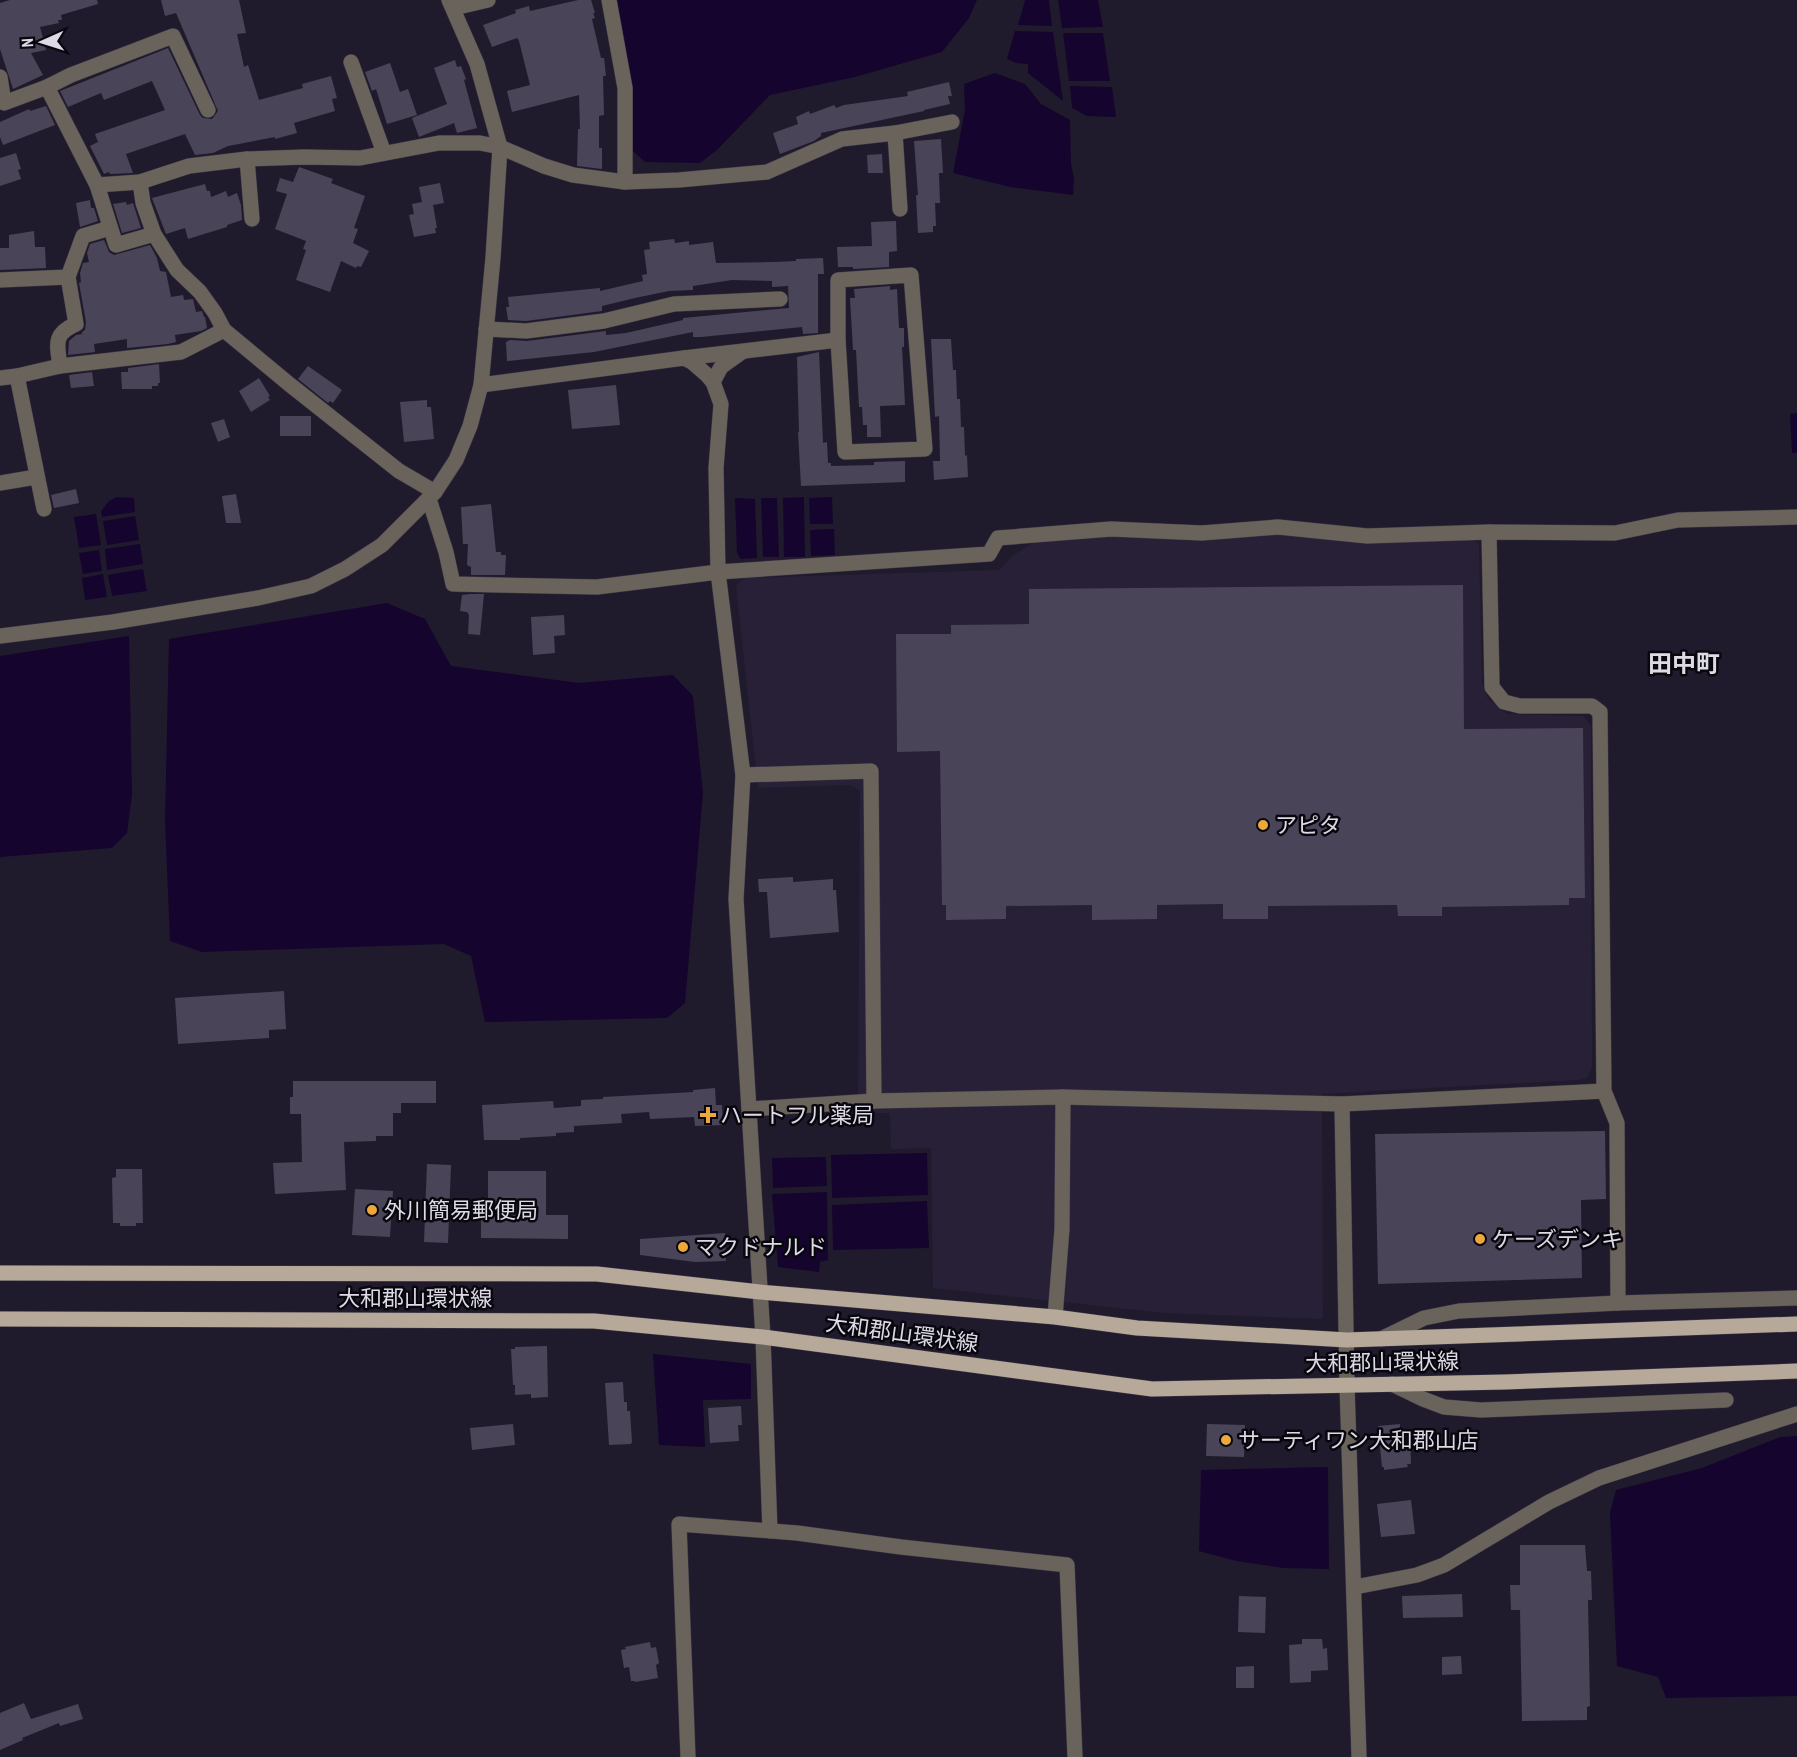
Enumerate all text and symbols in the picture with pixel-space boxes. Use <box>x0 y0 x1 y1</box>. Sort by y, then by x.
north arrow <box>12 12 72 72</box>
text: N <box>17 38 37 48</box>
district label: 田中町 <box>1648 648 1720 679</box>
place label: アピタ <box>1275 811 1341 839</box>
marker: アピタ <box>1256 818 1270 832</box>
place label: ハートフル薬局 <box>720 1101 874 1129</box>
marker: ハートフル薬局 <box>701 1108 715 1122</box>
place label: 外川簡易郵便局 <box>384 1196 538 1224</box>
marker: 外川簡易郵便局 <box>365 1203 379 1217</box>
place label: ケーズデンキ <box>1492 1225 1623 1253</box>
marker: ケーズデンキ <box>1473 1232 1487 1246</box>
place label: マクドナルド <box>695 1233 827 1261</box>
marker: マクドナルド <box>676 1240 690 1254</box>
street label: 大和郡山環状線 <box>338 1284 492 1312</box>
street label: 大和郡山環状線 <box>824 1308 980 1358</box>
street label: 大和郡山環状線 <box>1305 1347 1459 1377</box>
place label: サーティワン大和郡山店 <box>1238 1426 1479 1454</box>
marker: サーティワン大和郡山店 <box>1219 1433 1233 1447</box>

